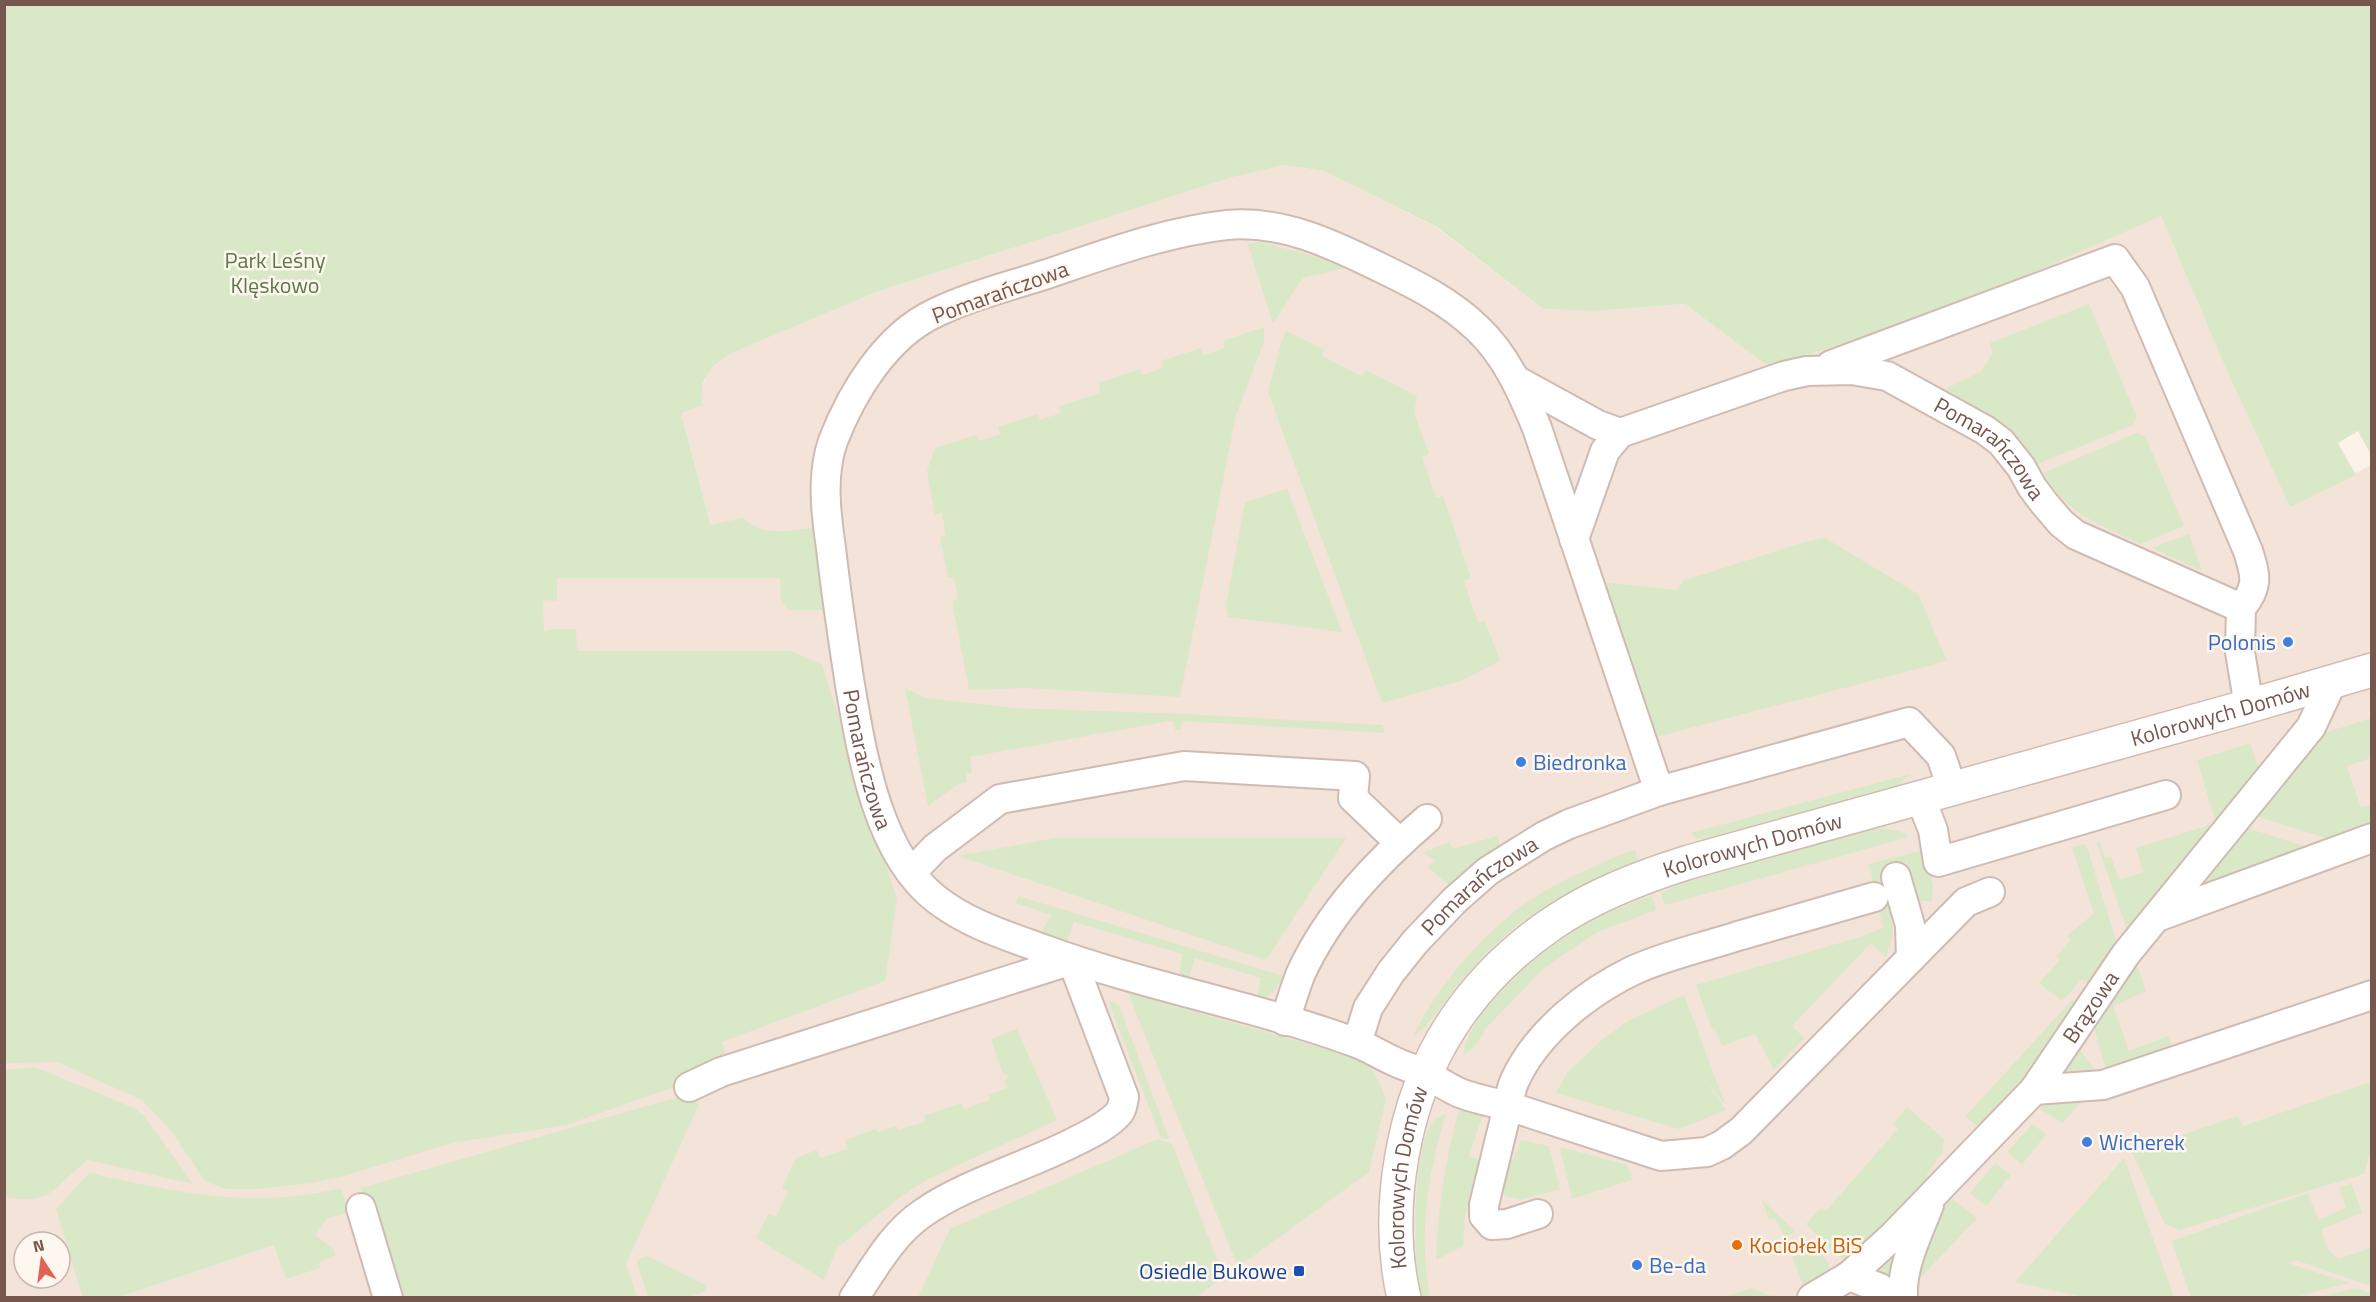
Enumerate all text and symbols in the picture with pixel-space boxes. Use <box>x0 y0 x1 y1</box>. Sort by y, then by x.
park label: Park Leśny Klęskowo <box>224 243 326 302</box>
street label: Pomarańczowa <box>927 252 1073 332</box>
street label: Pomarańczowa <box>1928 388 2053 507</box>
place label: Polonis <box>2208 625 2276 659</box>
marker: Polonis <box>2281 635 2295 649</box>
street label: Kolorowych Domów <box>2127 672 2315 755</box>
street label: Pomarańczowa <box>834 686 901 835</box>
place label: Biedronka <box>1533 745 1626 779</box>
marker: Biedronka <box>1514 755 1528 769</box>
street label: Kolorowych Domów <box>1658 803 1846 886</box>
street label: Pomarańczowa <box>1413 827 1544 943</box>
street label: Brązowa <box>2053 964 2127 1050</box>
street label: Kolorowych Domów <box>1379 1081 1437 1271</box>
place label: Wicherek <box>2099 1125 2185 1159</box>
marker: Wicherek <box>2080 1135 2094 1149</box>
place label: Kociołek BiS <box>1749 1228 1862 1262</box>
north arrow <box>12 1230 72 1290</box>
text: N <box>31 1232 47 1258</box>
marker: Kociołek BiS <box>1730 1238 1744 1252</box>
place label: Be-da <box>1649 1248 1706 1282</box>
place label: Osiedle Bukowe <box>1139 1254 1287 1288</box>
marker: Be-da <box>1630 1258 1644 1272</box>
marker: Osiedle Bukowe <box>1292 1264 1306 1278</box>

